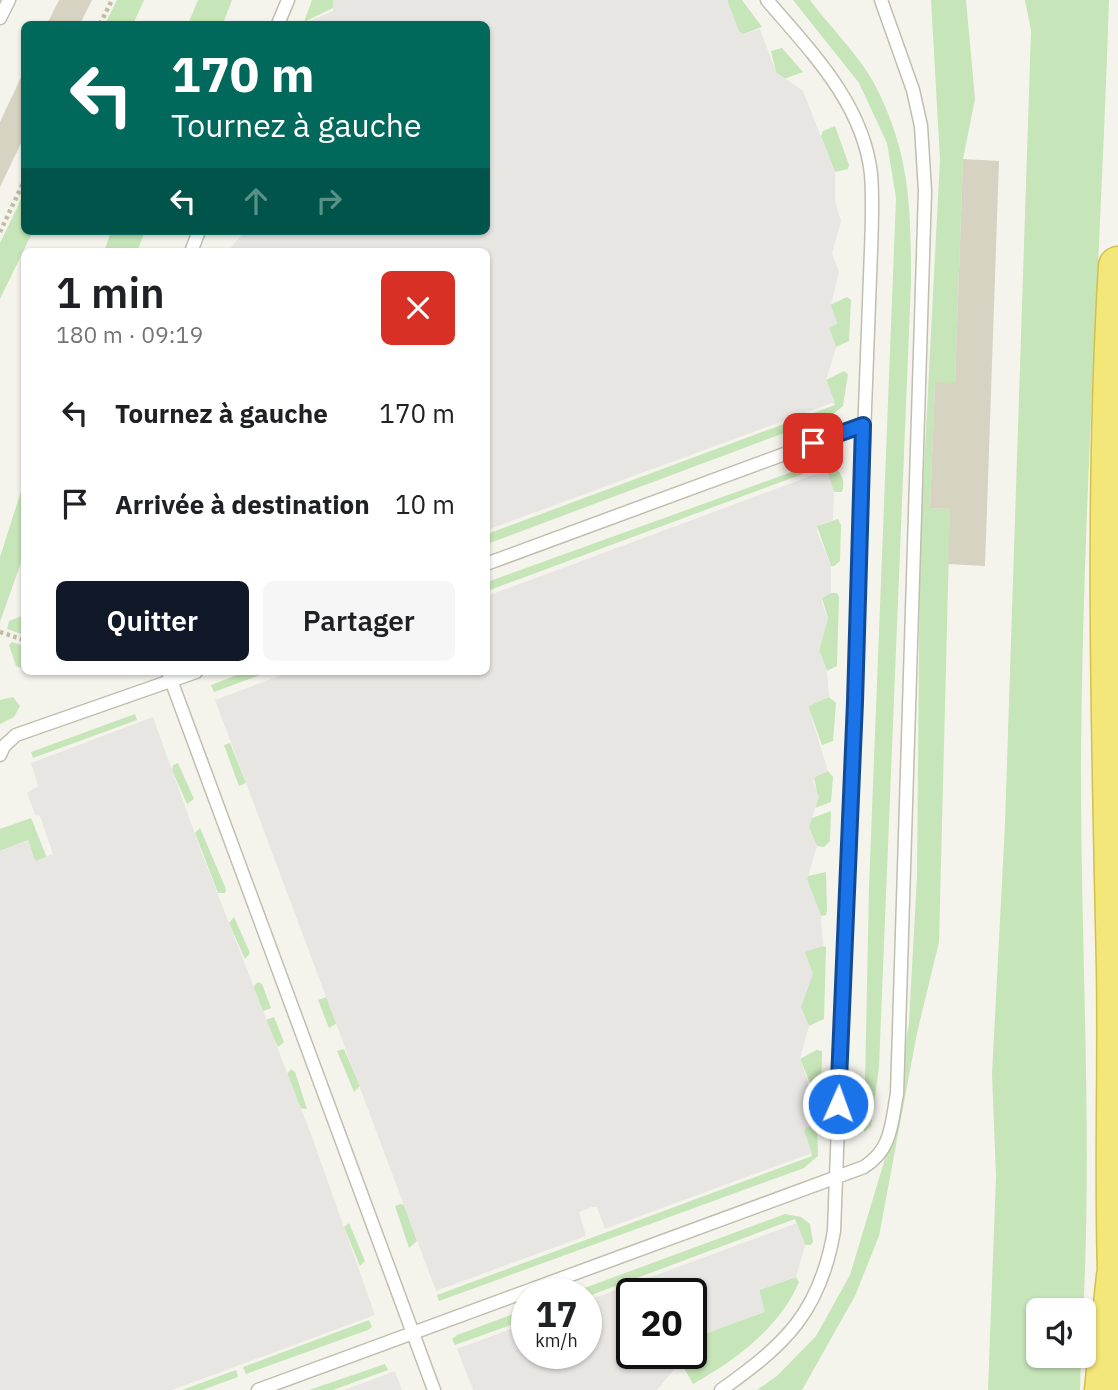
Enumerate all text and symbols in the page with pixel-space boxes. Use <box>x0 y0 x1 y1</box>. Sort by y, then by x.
text: 170 m <box>171 42 315 105</box>
icon: left <box>56 49 147 140</box>
text: Tournez à gauche <box>171 104 422 146</box>
icon: left <box>164 182 202 220</box>
icon: ahead <box>237 182 275 220</box>
icon: right <box>310 182 348 220</box>
text: 1 min <box>56 265 165 320</box>
button: close <box>381 271 455 345</box>
text: 180 m · 09:19 <box>56 319 203 349</box>
icon: left <box>56 394 94 432</box>
text: Tournez à gauche <box>115 396 328 430</box>
text: 170 m <box>379 396 455 430</box>
pin <box>783 413 843 473</box>
icon: arrive <box>794 424 832 462</box>
icon: arrive <box>56 485 94 523</box>
text: Arrivée à destination <box>115 487 370 521</box>
text: 10 m <box>395 487 455 521</box>
button: Quitter <box>56 581 249 661</box>
button: Partager <box>263 581 455 661</box>
position arrow <box>801 1067 875 1141</box>
speed limit sign: 20 <box>616 1278 707 1369</box>
text: 17 <box>535 1291 578 1337</box>
map controls <box>1026 1298 1096 1368</box>
button: sound <box>1026 1298 1096 1368</box>
text: km/h <box>535 1329 578 1352</box>

